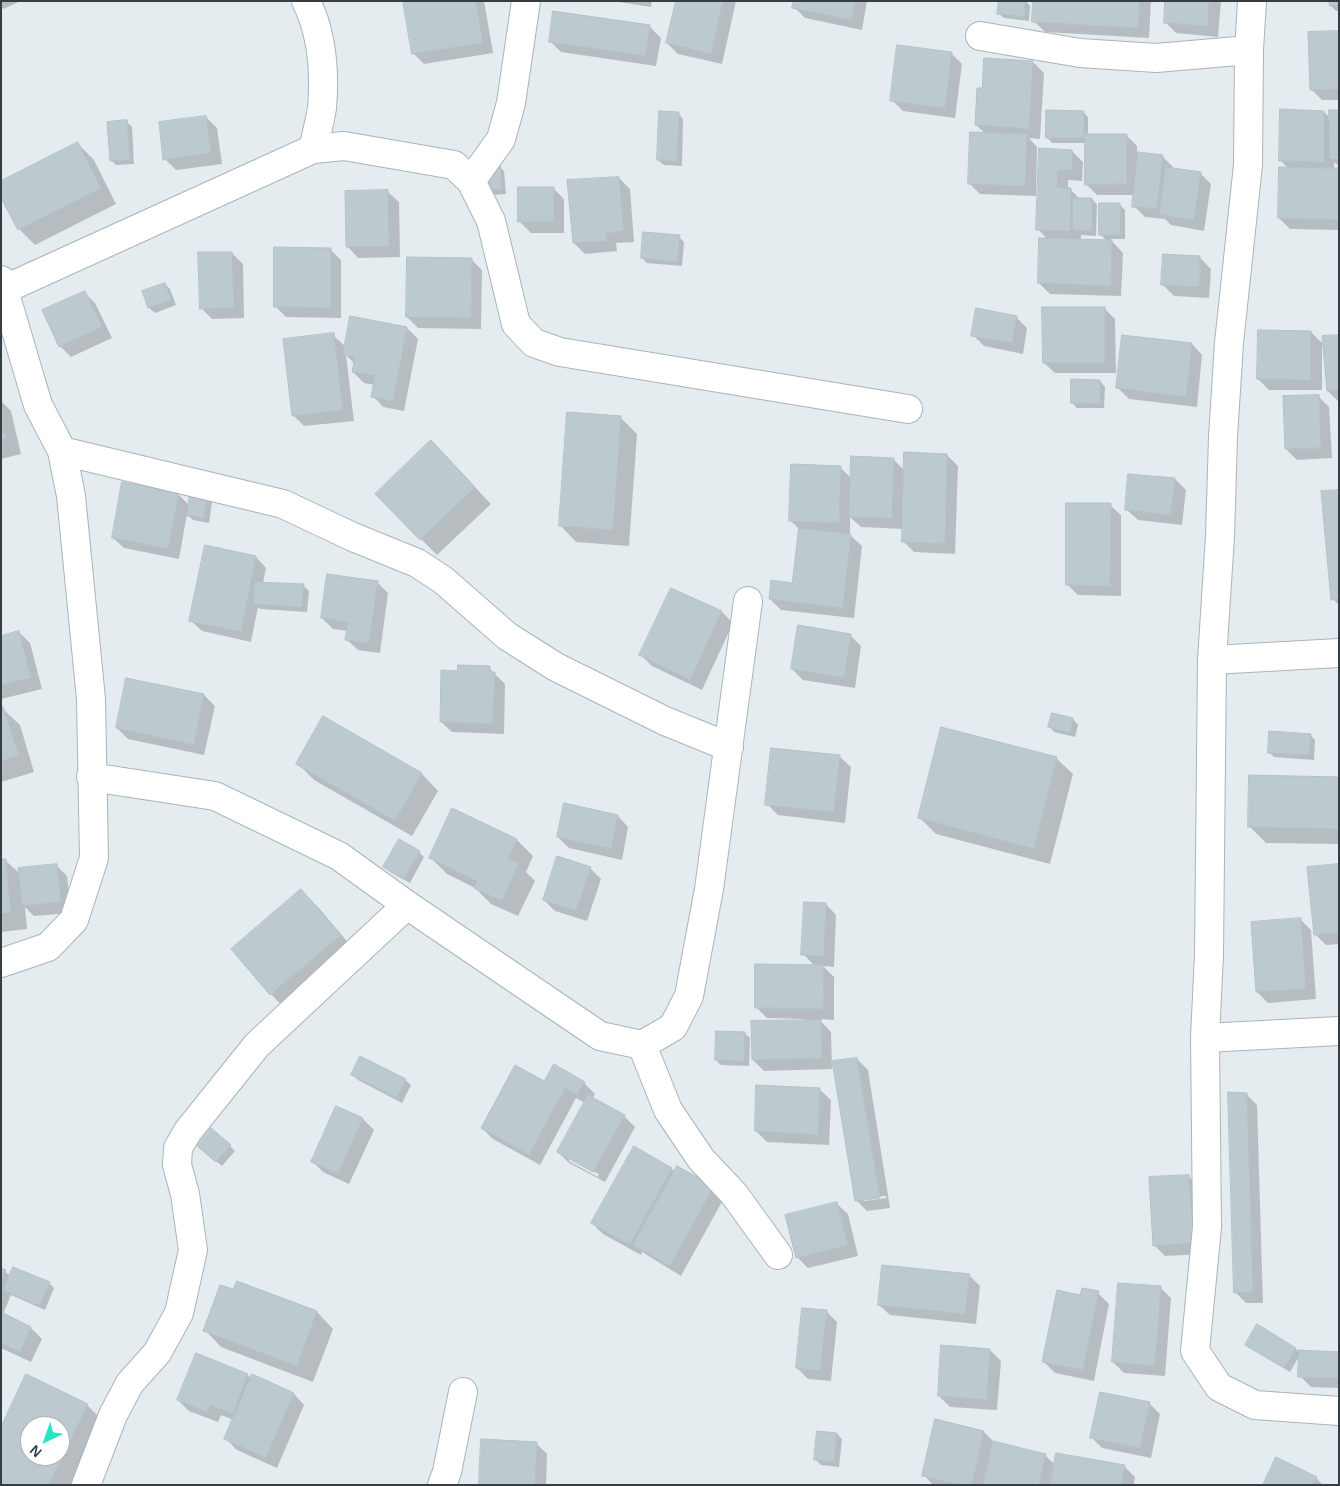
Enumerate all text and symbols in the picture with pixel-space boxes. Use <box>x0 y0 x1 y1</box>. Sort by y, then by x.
north arrow <box>20 1416 70 1466</box>
text: N <box>27 1442 45 1461</box>

